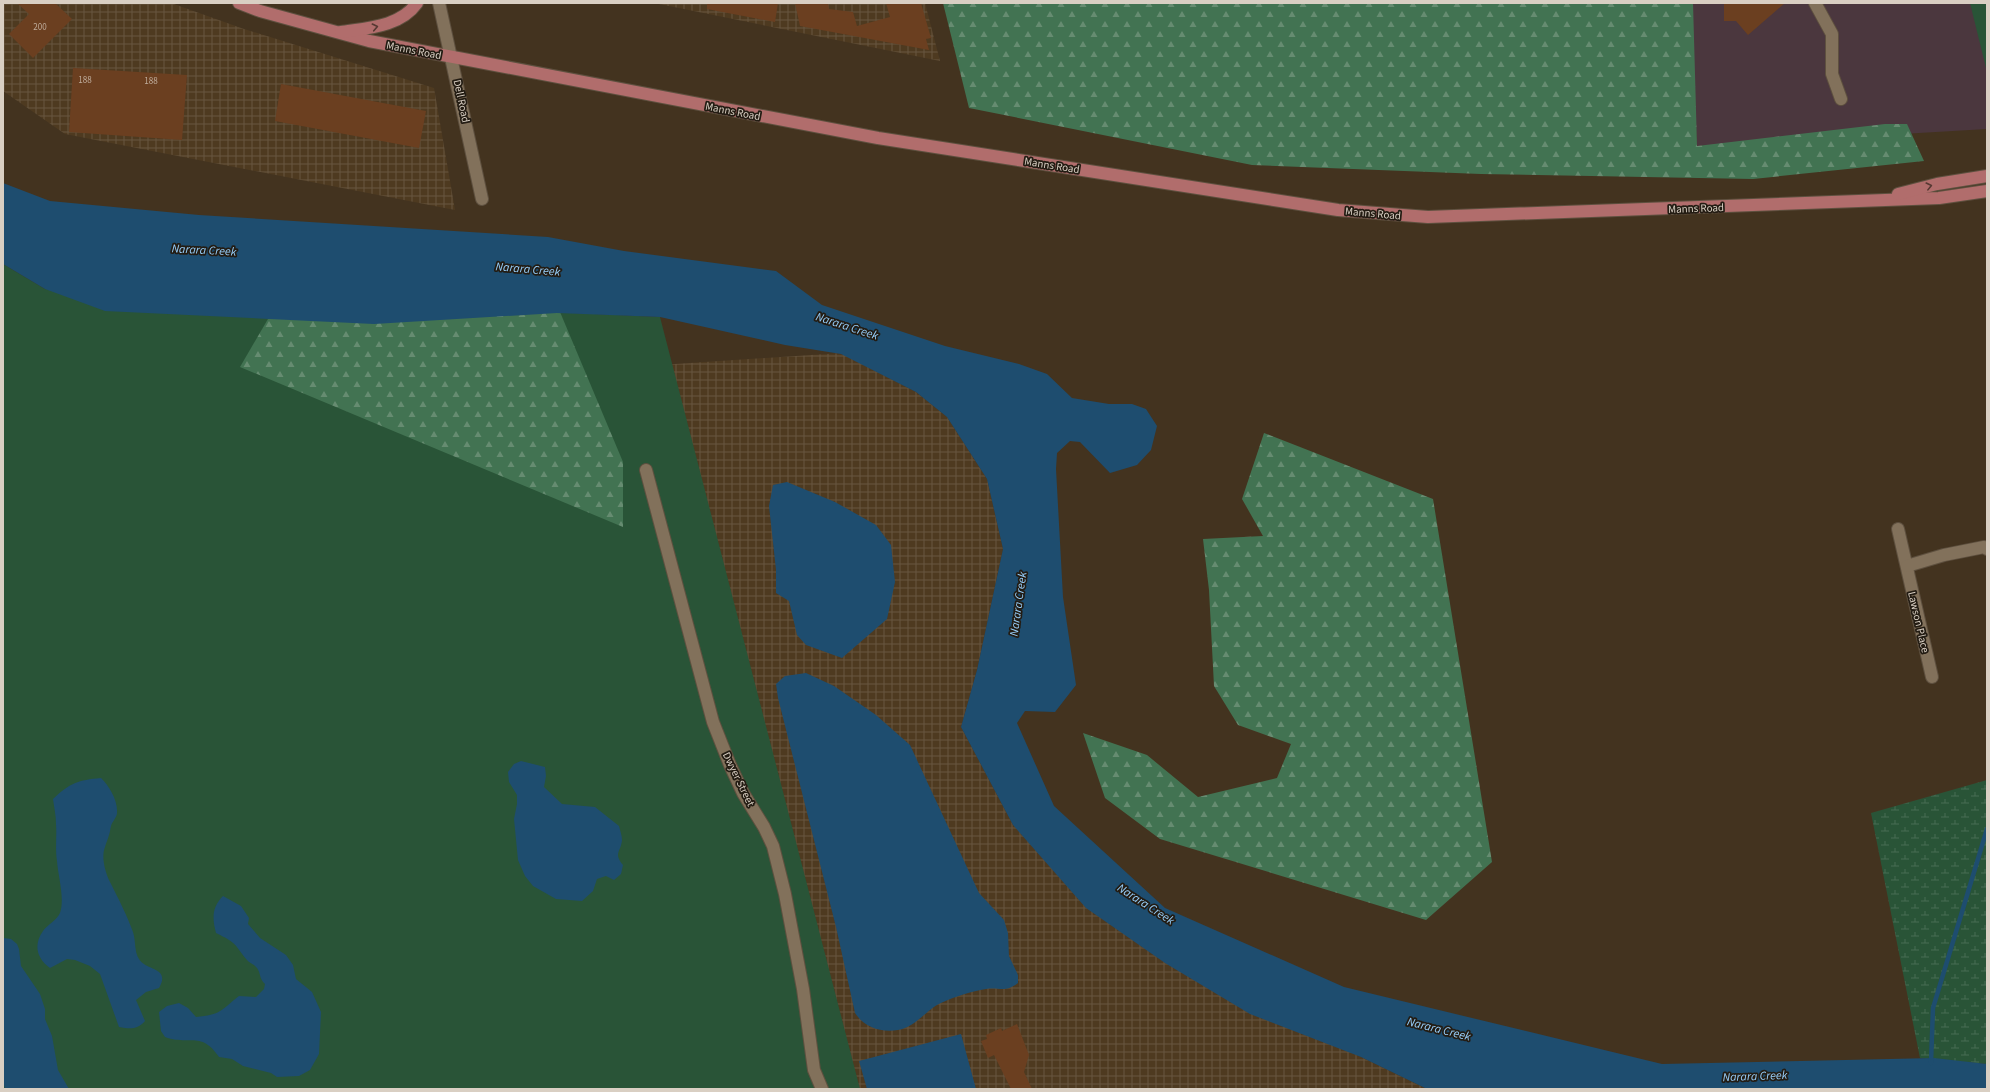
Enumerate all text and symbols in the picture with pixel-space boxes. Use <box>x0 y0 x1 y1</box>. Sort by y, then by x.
house number: 200 <box>33 21 47 34</box>
one-way arrow <box>372 23 378 31</box>
street label: Manns Road <box>385 38 443 63</box>
house number: 188 <box>78 74 92 87</box>
house number: 188 <box>144 75 158 88</box>
street label: Dell Road <box>450 78 473 124</box>
street label: Manns Road <box>704 99 762 124</box>
street label: Manns Road <box>1023 154 1081 177</box>
one-way arrow <box>1925 182 1932 191</box>
street label: Manns Road <box>1668 200 1724 217</box>
street label: Manns Road <box>1344 204 1402 223</box>
water label: Narara Creek <box>171 240 237 261</box>
water label: Narara Creek <box>495 258 561 281</box>
water label: Narara Creek <box>813 308 881 345</box>
water label: Narara Creek <box>1006 570 1031 637</box>
street label: Lawson Place <box>1904 590 1933 655</box>
street label: Dwyer Street <box>719 750 758 809</box>
water label: Narara Creek <box>1114 880 1178 929</box>
water label: Narara Creek <box>1405 1013 1473 1046</box>
water label: Narara Creek <box>1722 1067 1788 1086</box>

